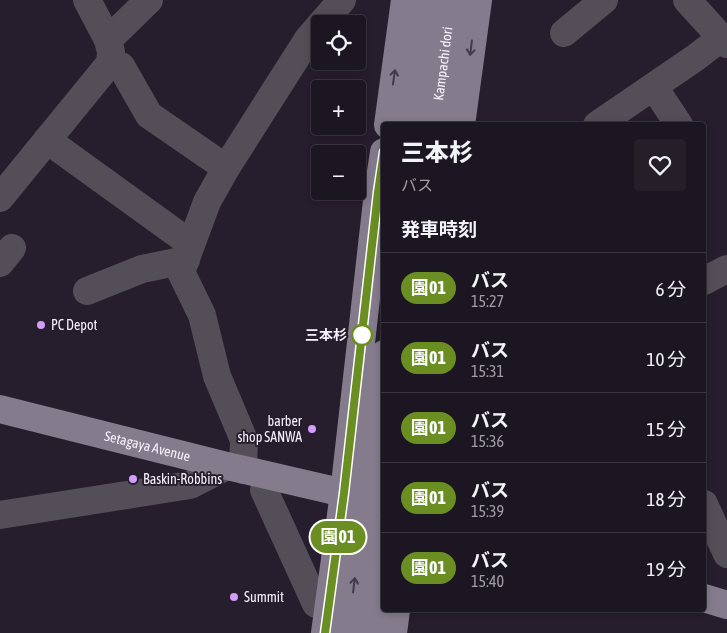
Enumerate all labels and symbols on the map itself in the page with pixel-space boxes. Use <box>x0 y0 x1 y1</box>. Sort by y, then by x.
street label: Kampachi dori <box>430 26 456 101</box>
one-way arrow <box>466 40 476 56</box>
one-way arrow <box>390 69 400 85</box>
place label: PC Depot <box>51 317 98 333</box>
marker: PC Depot <box>35 319 47 331</box>
marker: 三本杉 <box>351 324 373 346</box>
place label: 三本杉 <box>305 327 347 343</box>
place label: barber shop SANWA <box>237 413 303 445</box>
marker: barber shop SANWA <box>306 423 318 435</box>
street label: Setagaya Avenue <box>103 428 192 464</box>
place label: Baskin-Robbins <box>143 471 222 487</box>
marker: Baskin-Robbins <box>127 473 139 485</box>
line badge: 園01 <box>309 521 367 553</box>
one-way arrow <box>349 577 359 593</box>
place label: Summit <box>244 589 284 605</box>
marker: Summit <box>228 591 240 603</box>

